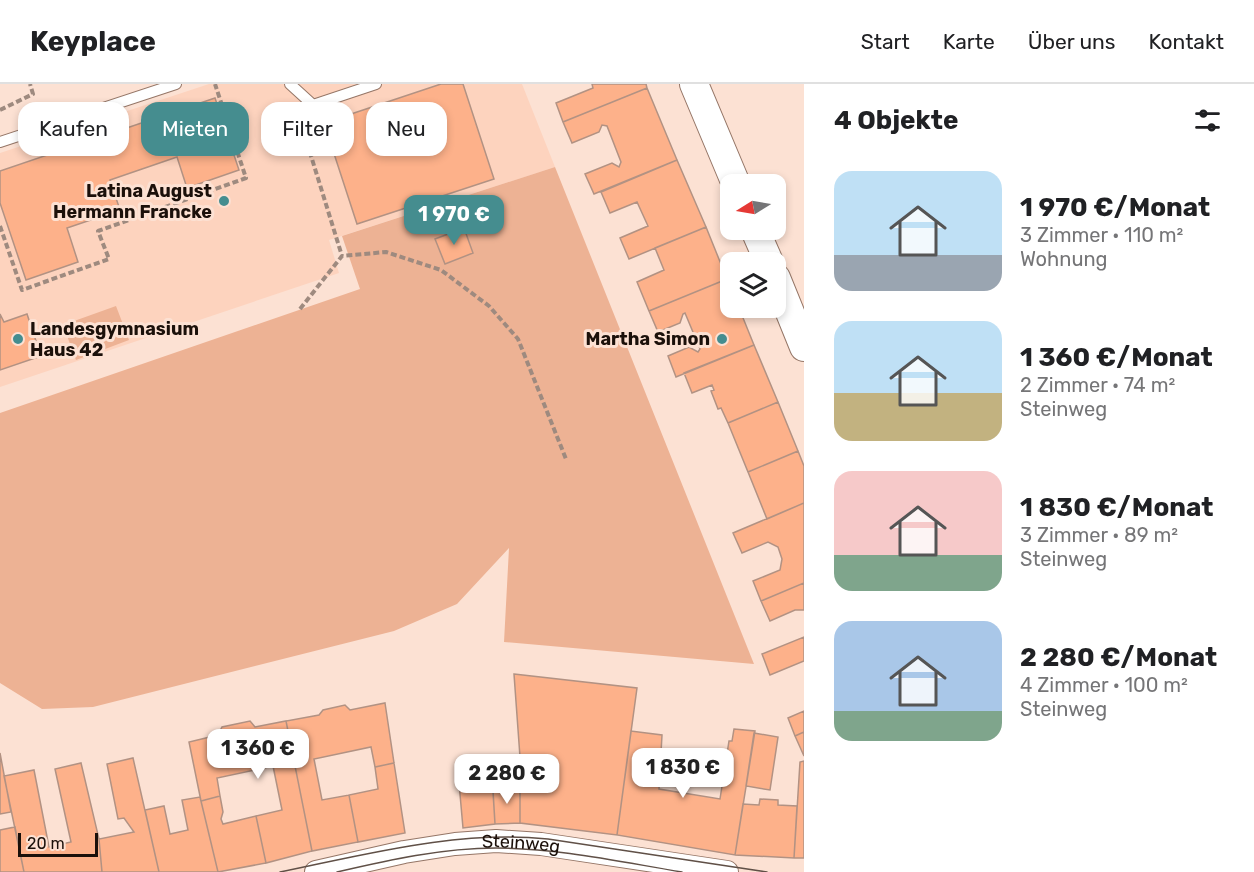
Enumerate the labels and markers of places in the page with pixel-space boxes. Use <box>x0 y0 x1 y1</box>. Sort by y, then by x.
place label: Latina August Hermann Francke <box>53 180 212 223</box>
marker: Latina August Hermann Francke <box>217 194 231 208</box>
pin: 1 970 € <box>399 195 509 246</box>
place label: Landesgymnasium Haus 42 <box>30 318 199 361</box>
place label: Martha Simon <box>586 328 710 350</box>
marker: Landesgymnasium Haus 42 <box>11 332 25 346</box>
marker: Martha Simon <box>715 332 729 346</box>
pin: 1 360 € <box>203 729 313 780</box>
pin: 1 830 € <box>628 748 738 799</box>
pin: 2 280 € <box>452 754 562 805</box>

